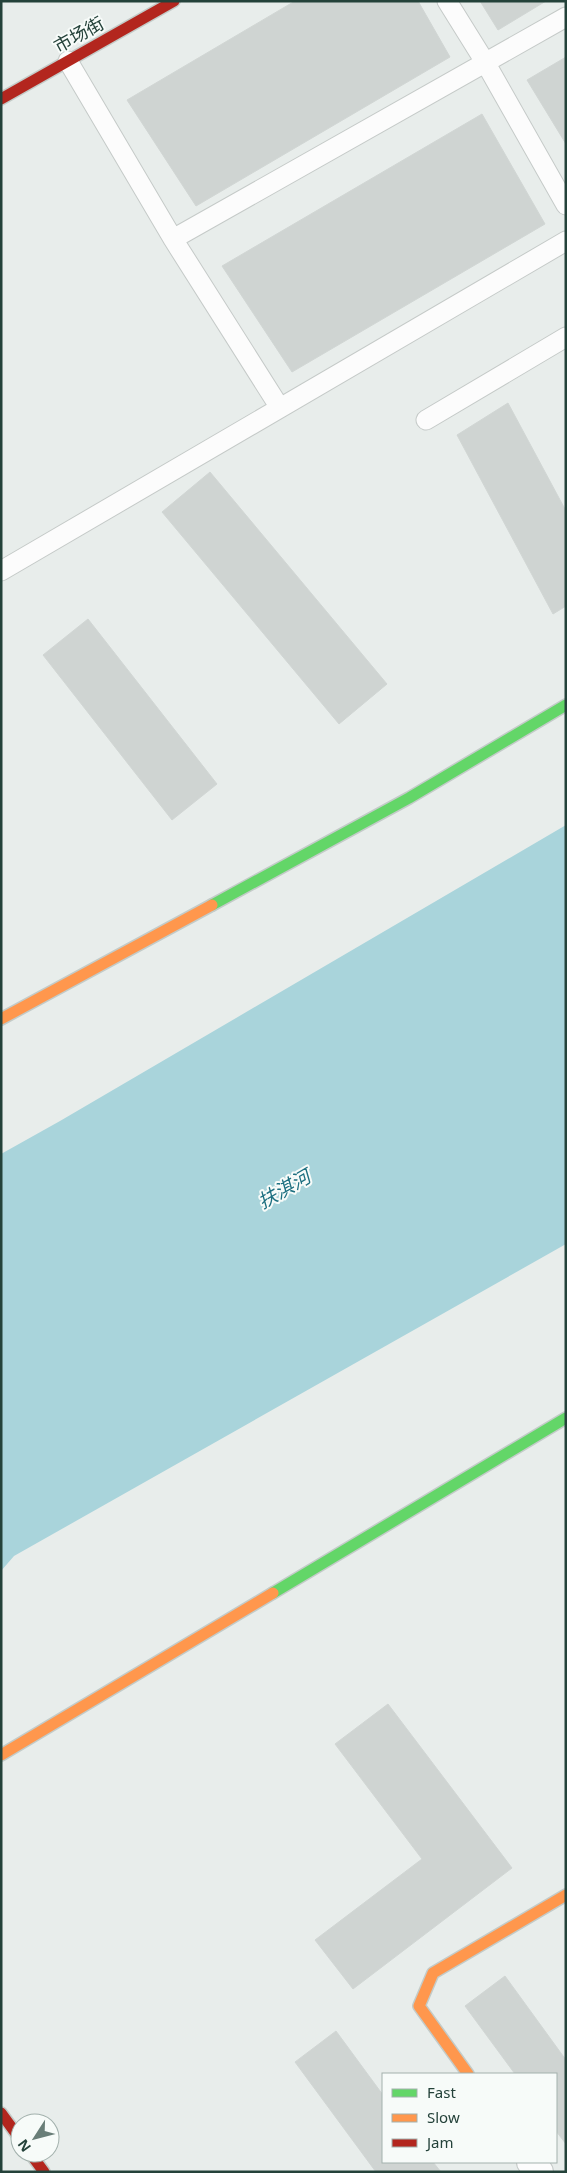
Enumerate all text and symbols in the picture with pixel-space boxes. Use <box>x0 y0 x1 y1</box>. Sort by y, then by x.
street label: 市场街 <box>49 11 108 58</box>
water label: 扶淇河 <box>253 1161 319 1215</box>
legend <box>382 2073 557 2163</box>
text: Fast <box>427 2082 456 2102</box>
text: Slow <box>427 2107 460 2127</box>
north arrow <box>10 2113 60 2163</box>
text: Jam <box>425 2132 454 2152</box>
text: N <box>13 2136 35 2156</box>

